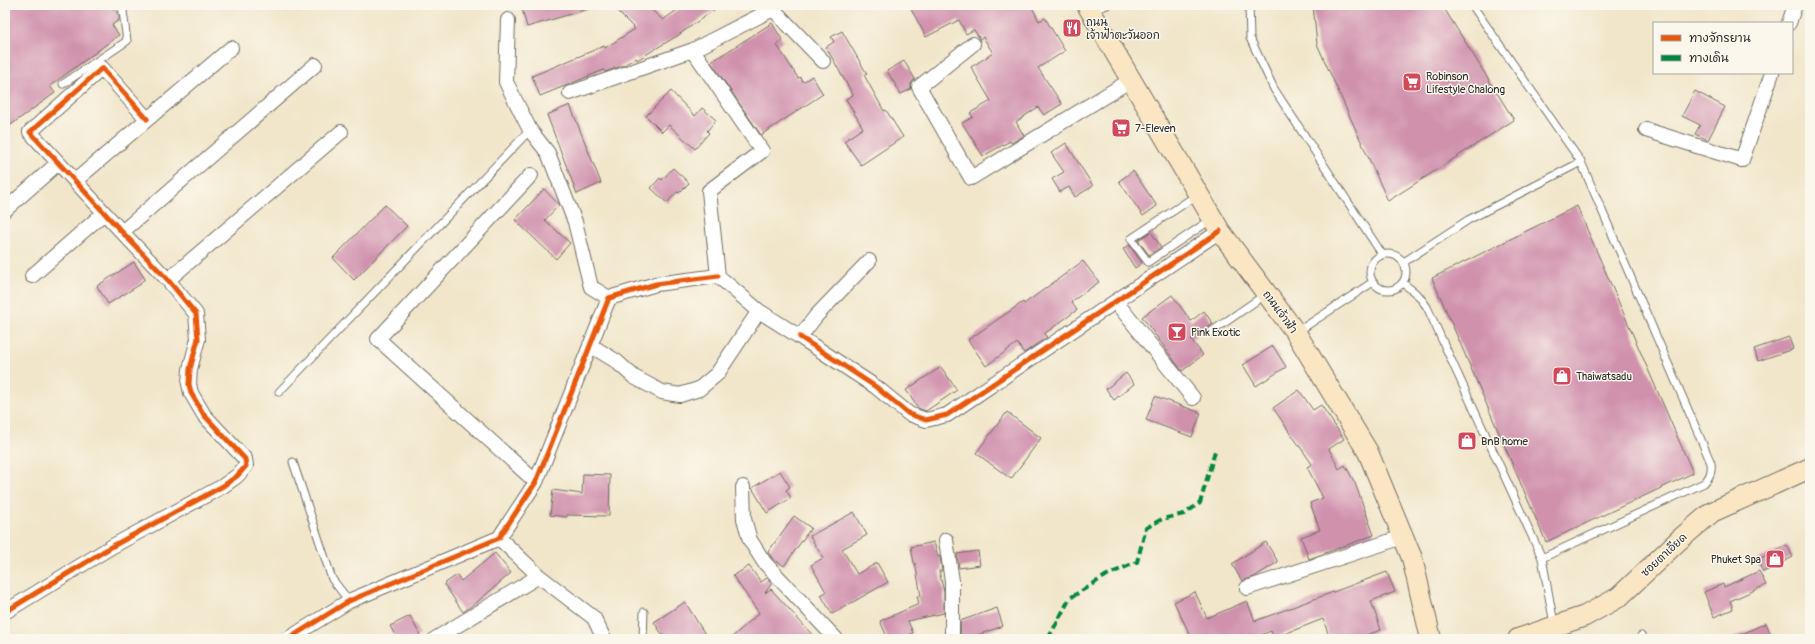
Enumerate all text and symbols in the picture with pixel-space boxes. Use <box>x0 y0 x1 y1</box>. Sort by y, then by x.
place label: ถนน เจ้าฟ้าตะวันออก <box>1086 16 1160 42</box>
restaurant icon: ถนน เจ้าฟ้าตะวันออก <box>1061 17 1083 39</box>
legend <box>1653 22 1793 74</box>
text: ทางจักรยาน <box>1689 31 1751 46</box>
text: ทางเดิน <box>1689 51 1729 66</box>
place label: Robinson Lifestyle Chalong <box>1426 70 1506 96</box>
supermarket icon: Robinson Lifestyle Chalong <box>1401 71 1423 93</box>
supermarket icon: 7-Eleven <box>1110 117 1132 139</box>
place label: 7-Eleven <box>1135 122 1176 135</box>
street label: ถนนเจ้าฟ้า <box>1260 287 1302 336</box>
bar icon: Pink Exotic <box>1166 321 1188 343</box>
place label: Pink Exotic <box>1191 326 1241 339</box>
shop icon: Thaiwatsadu <box>1551 365 1573 387</box>
place label: Thaiwatsadu <box>1576 370 1632 383</box>
shop icon: BnB home <box>1456 430 1478 452</box>
place label: BnB home <box>1481 435 1529 448</box>
street label: ซอยตาเอียด <box>1638 530 1690 579</box>
shop icon: Phuket Spa <box>1764 548 1786 570</box>
place label: Phuket Spa <box>1711 553 1761 566</box>

